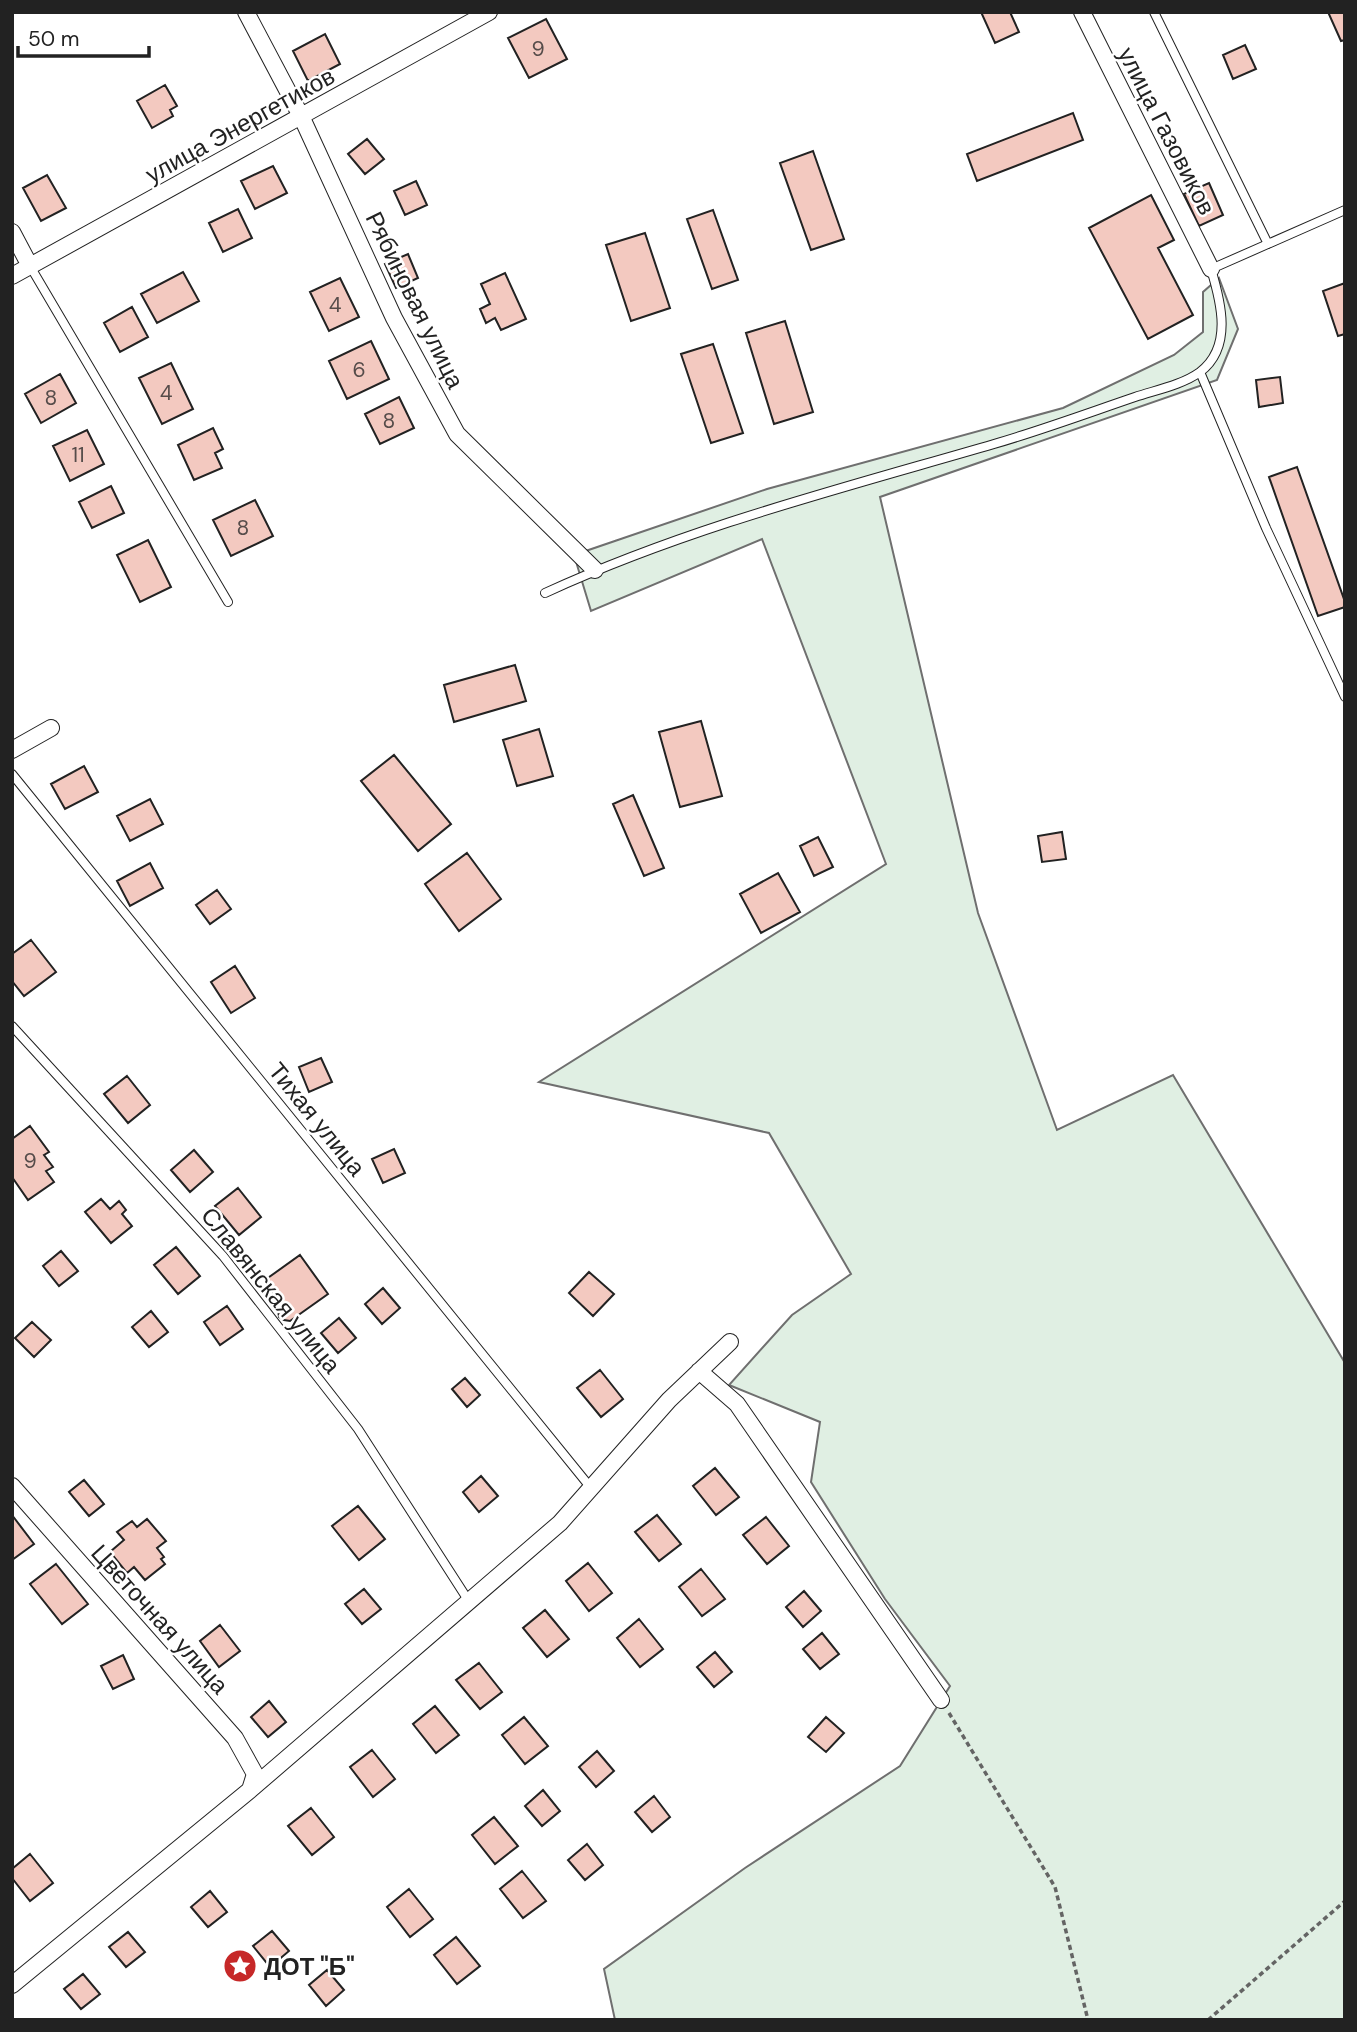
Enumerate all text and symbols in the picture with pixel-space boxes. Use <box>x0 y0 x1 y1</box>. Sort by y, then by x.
scale bar <box>18 14 149 58</box>
text: 50 m <box>28 25 79 53</box>
house number: 9 <box>531 35 545 63</box>
street label: улица Газовиков <box>1111 42 1223 220</box>
street label: улица Энергетиков <box>140 60 340 190</box>
street label: Рябиновая улица <box>359 206 472 394</box>
house number: 4 <box>329 291 342 319</box>
house number: 6 <box>352 356 366 384</box>
house number: 4 <box>160 379 173 407</box>
house number: 8 <box>45 384 57 412</box>
house number: 8 <box>383 407 395 435</box>
house number: 11 <box>71 441 85 469</box>
house number: 8 <box>237 514 249 542</box>
street label: Тихая улица <box>262 1056 373 1183</box>
house number: 9 <box>23 1147 37 1175</box>
street label: Славянская улица <box>194 1201 348 1380</box>
street label: Цветочная улица <box>85 1538 236 1701</box>
place icon: ДОТ "Б" <box>221 1947 259 1985</box>
place label: ДОТ "Б" <box>264 1951 355 1982</box>

